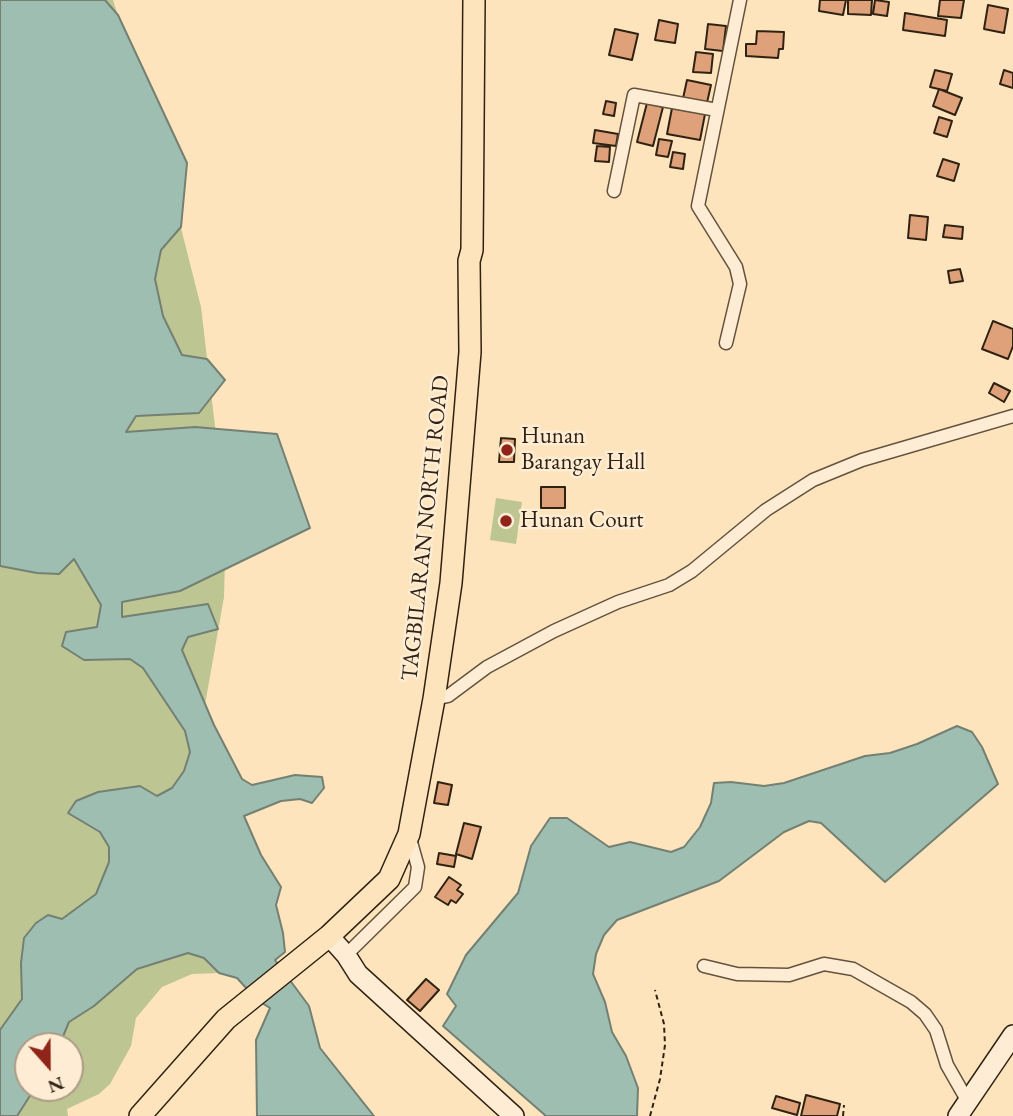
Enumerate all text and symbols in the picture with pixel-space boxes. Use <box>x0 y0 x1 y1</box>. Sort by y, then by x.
street label: TAGBILARAN NORTH ROAD <box>396 374 456 682</box>
place label: Hunan Barangay Hall <box>521 423 645 477</box>
marker: Hunan Barangay Hall <box>499 442 515 458</box>
place label: Hunan Court <box>520 507 644 535</box>
marker: Hunan Court <box>498 513 514 529</box>
north arrow <box>14 1032 84 1102</box>
text: N <box>44 1071 68 1100</box>

